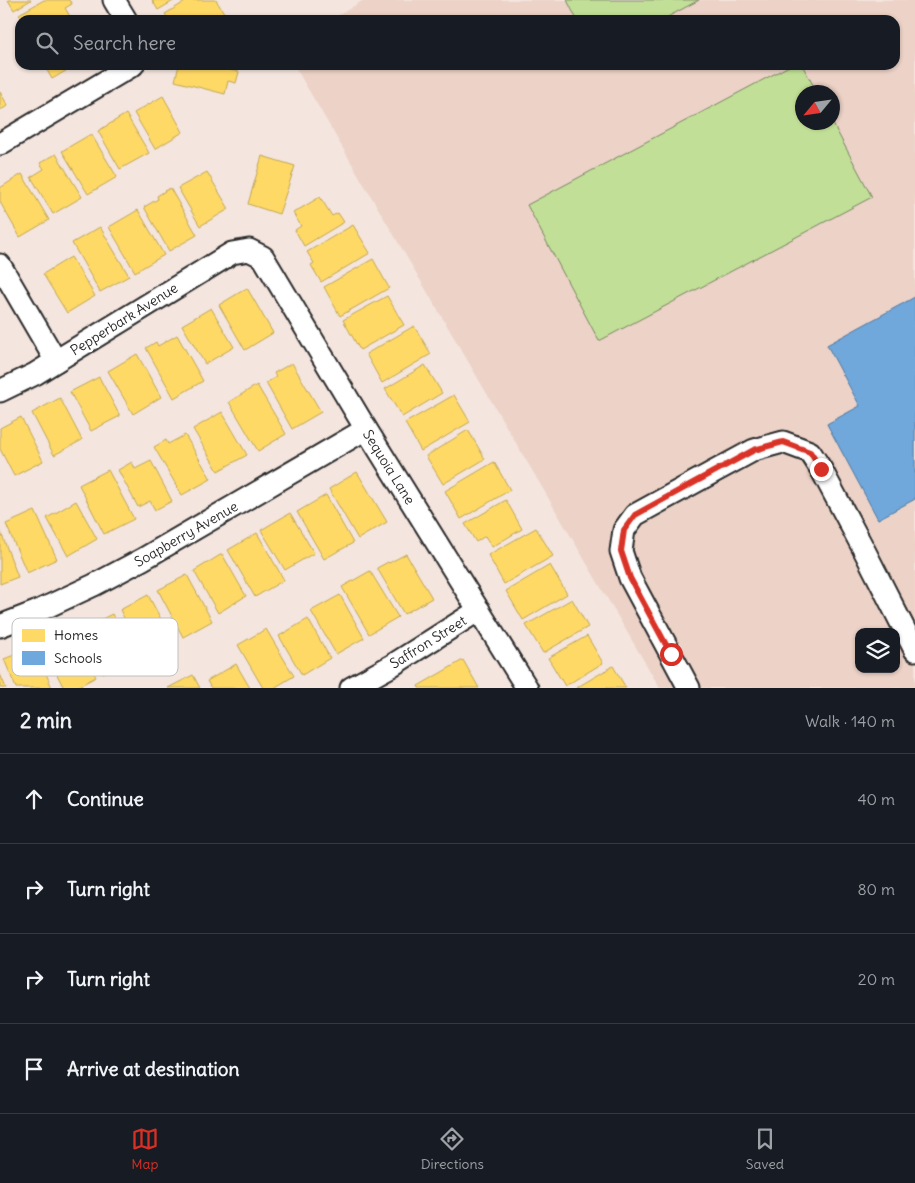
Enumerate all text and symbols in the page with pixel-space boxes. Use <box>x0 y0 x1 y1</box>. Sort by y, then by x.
search box <box>15 15 900 70</box>
icon: search <box>33 29 61 57</box>
text: Search here <box>73 31 176 55</box>
north arrow <box>795 85 840 130</box>
street label: Pepperbark Avenue <box>67 279 181 359</box>
street label: Sequoia Lane <box>359 426 419 508</box>
route end <box>810 458 833 481</box>
street label: Soapberry Avenue <box>131 497 241 571</box>
street label: Saffron Street <box>386 611 470 673</box>
legend <box>12 618 178 676</box>
text: Homes <box>54 626 98 644</box>
map controls <box>855 628 900 673</box>
button: layers <box>855 628 900 673</box>
route start <box>660 643 683 666</box>
text: Schools <box>54 649 102 667</box>
text: 2 min <box>20 707 72 734</box>
text: Walk · 140 m <box>805 711 895 731</box>
icon: ahead <box>20 785 48 813</box>
text: Continue <box>67 787 144 811</box>
text: 40 m <box>857 789 895 809</box>
icon: right <box>20 875 48 903</box>
text: Turn right <box>67 877 150 901</box>
text: 80 m <box>857 879 895 899</box>
icon: right <box>20 965 48 993</box>
text: Turn right <box>67 967 150 991</box>
text: 20 m <box>858 969 895 989</box>
icon: arrive <box>20 1055 48 1083</box>
text: Arrive at destination <box>67 1057 240 1081</box>
tab: Map <box>131 1125 159 1173</box>
tab: Directions <box>421 1125 484 1173</box>
tab: Saved <box>746 1125 784 1173</box>

